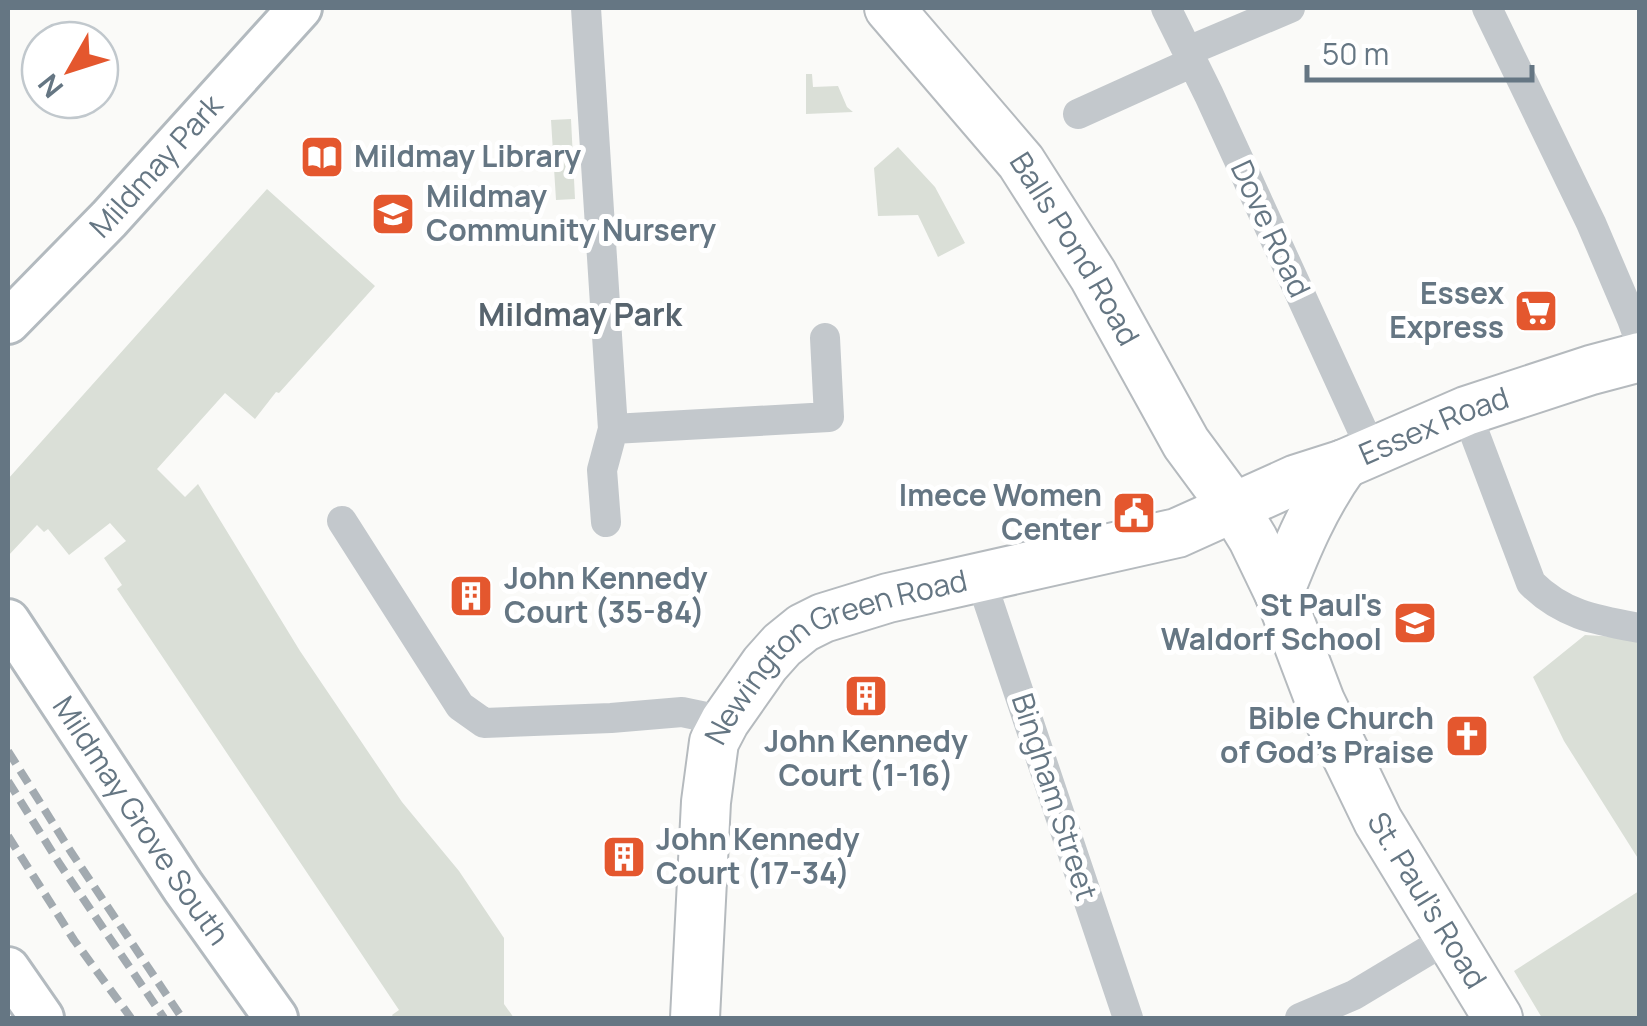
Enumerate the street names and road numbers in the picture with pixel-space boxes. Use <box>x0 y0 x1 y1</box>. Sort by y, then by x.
street label: Mildmay Park <box>80 84 232 246</box>
street label: Balls Pond Road <box>1001 144 1150 352</box>
street label: Dove Road <box>1222 153 1321 303</box>
street label: Essex Road <box>1352 376 1514 474</box>
street label: Newington Green Road <box>694 559 971 751</box>
street label: Mildmay Grove South <box>44 688 240 953</box>
street label: Bingham Street <box>1003 688 1108 905</box>
street label: St. Paul's Road <box>1358 804 1497 996</box>

